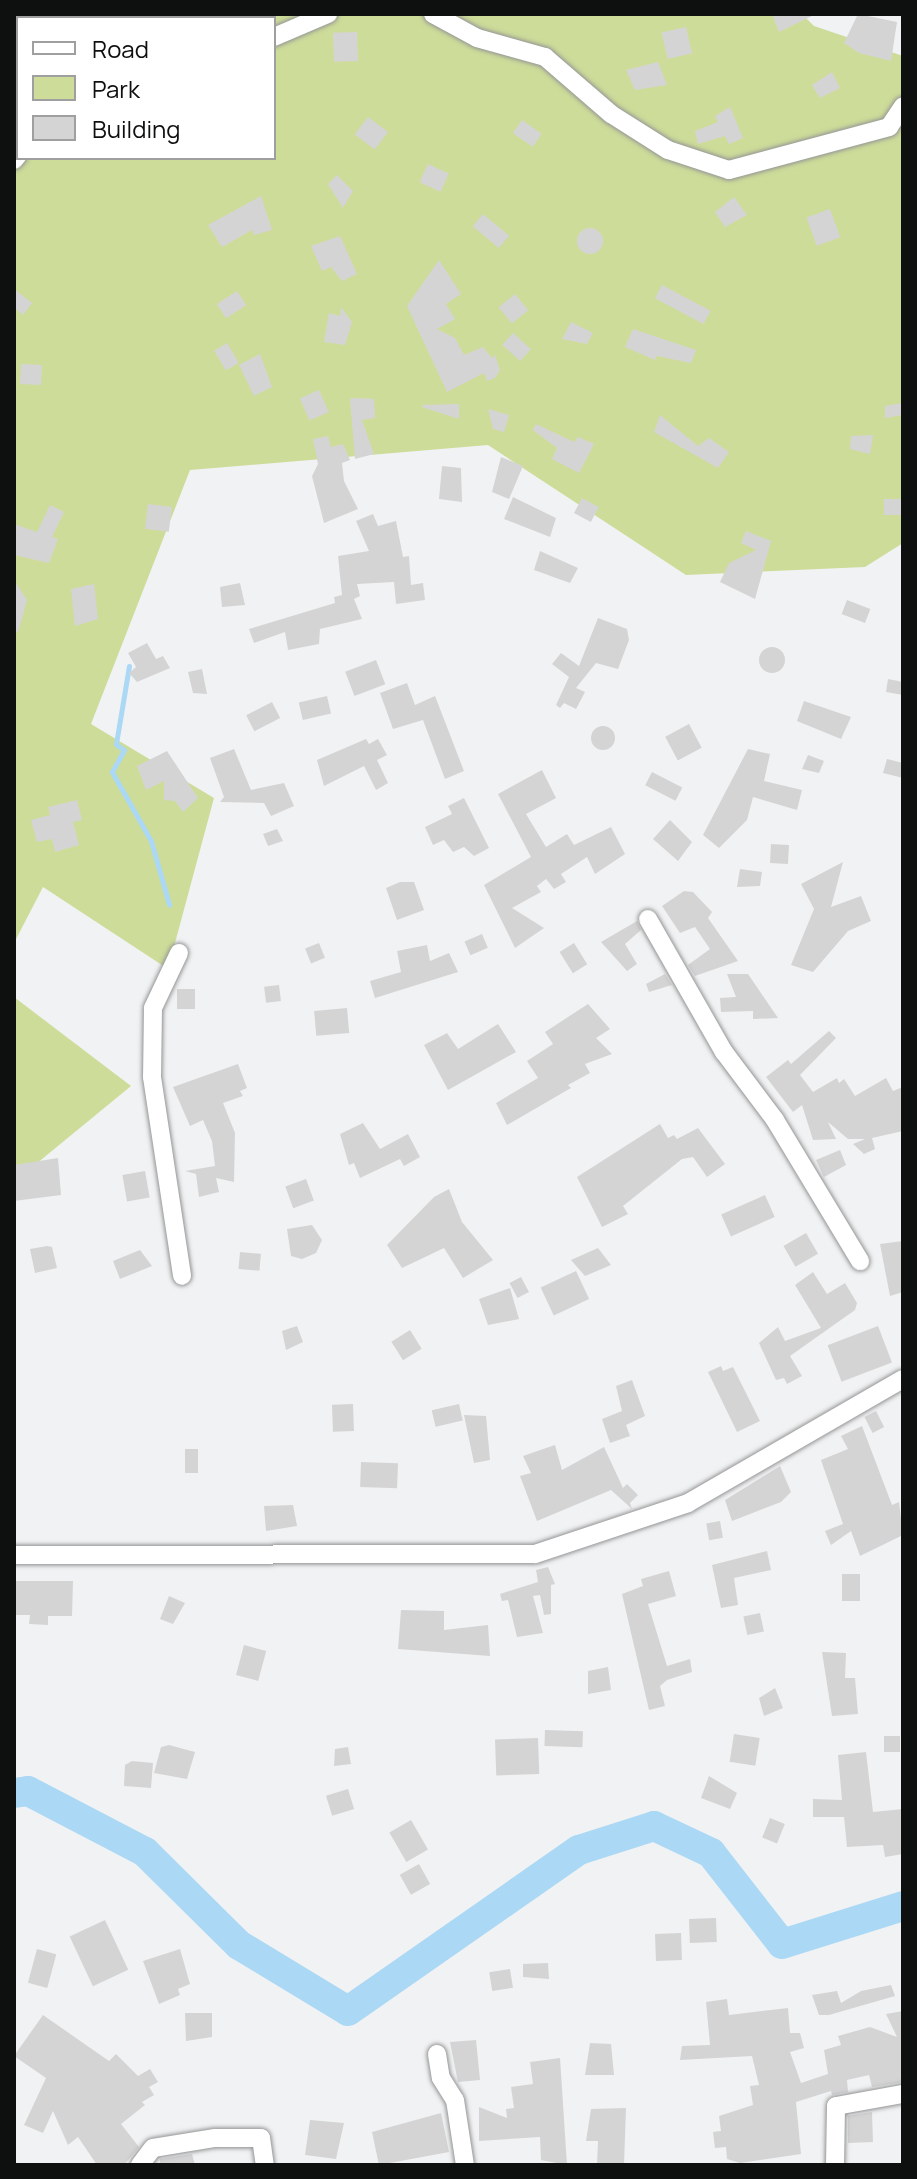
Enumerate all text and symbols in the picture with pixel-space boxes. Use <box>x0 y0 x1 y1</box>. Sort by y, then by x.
legend <box>16 16 276 160</box>
text: Road <box>92 32 149 65</box>
text: Park <box>92 72 140 105</box>
text: Building <box>92 112 180 145</box>

